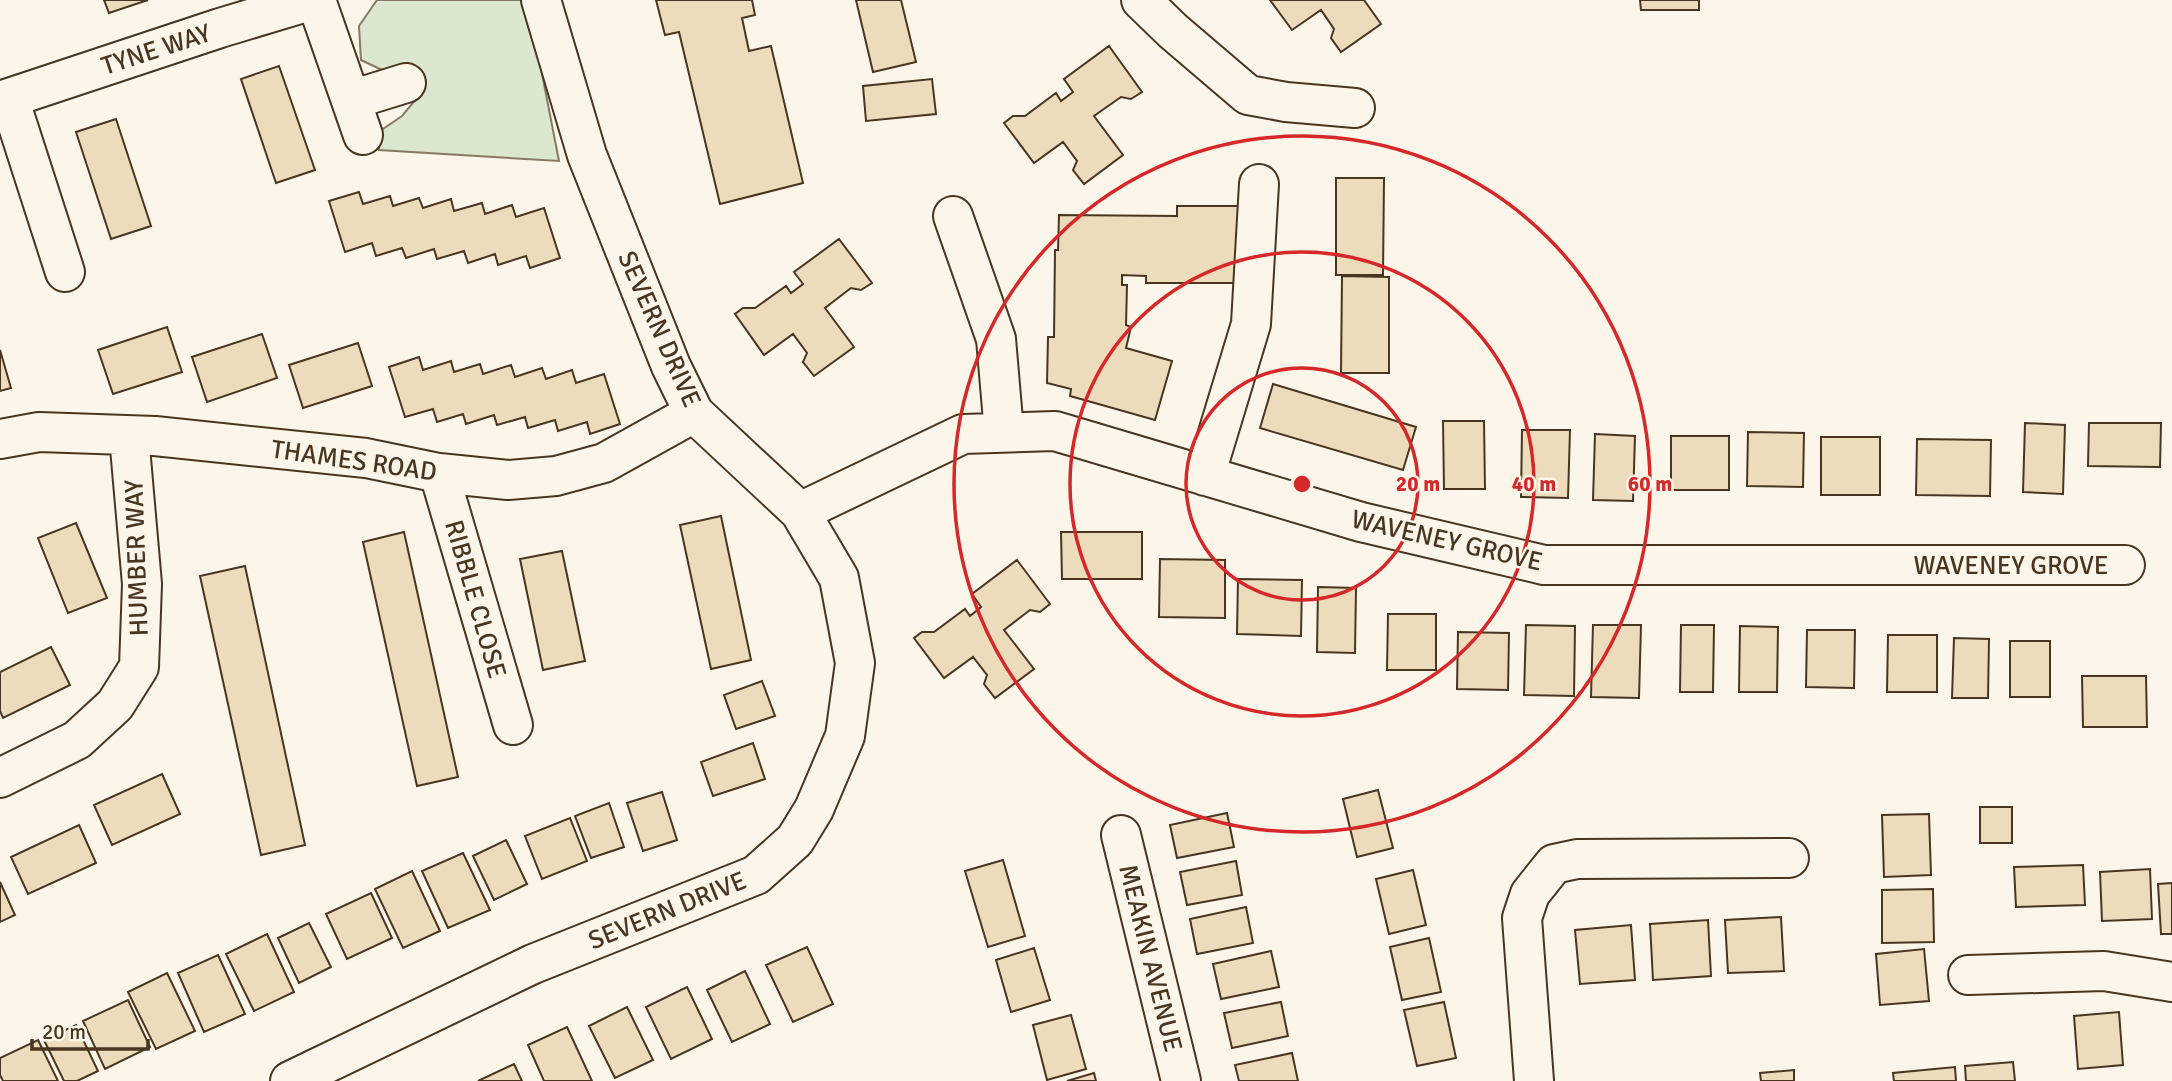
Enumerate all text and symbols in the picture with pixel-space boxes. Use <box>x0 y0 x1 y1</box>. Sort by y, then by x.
street label: TYNE WAY <box>98 17 215 83</box>
street label: SEVERN DRIVE <box>610 246 708 412</box>
street label: THAMES ROAD <box>269 434 439 488</box>
text: 20 m <box>1396 471 1440 497</box>
text: 40 m <box>1512 471 1556 497</box>
text: 60 m <box>1628 471 1672 497</box>
centre of rings <box>1290 472 1314 496</box>
street label: HUMBER WAY <box>118 479 156 637</box>
street label: WAVENEY GROVE <box>1348 503 1545 579</box>
street label: RIBBLE CLOSE <box>437 516 513 682</box>
street label: WAVENEY GROVE <box>1913 550 2109 582</box>
street label: MEAKIN AVENUE <box>1111 861 1189 1055</box>
street label: SEVERN DRIVE <box>584 865 751 957</box>
scale bar <box>32 1007 147 1052</box>
text: 20 m <box>42 1019 86 1045</box>

